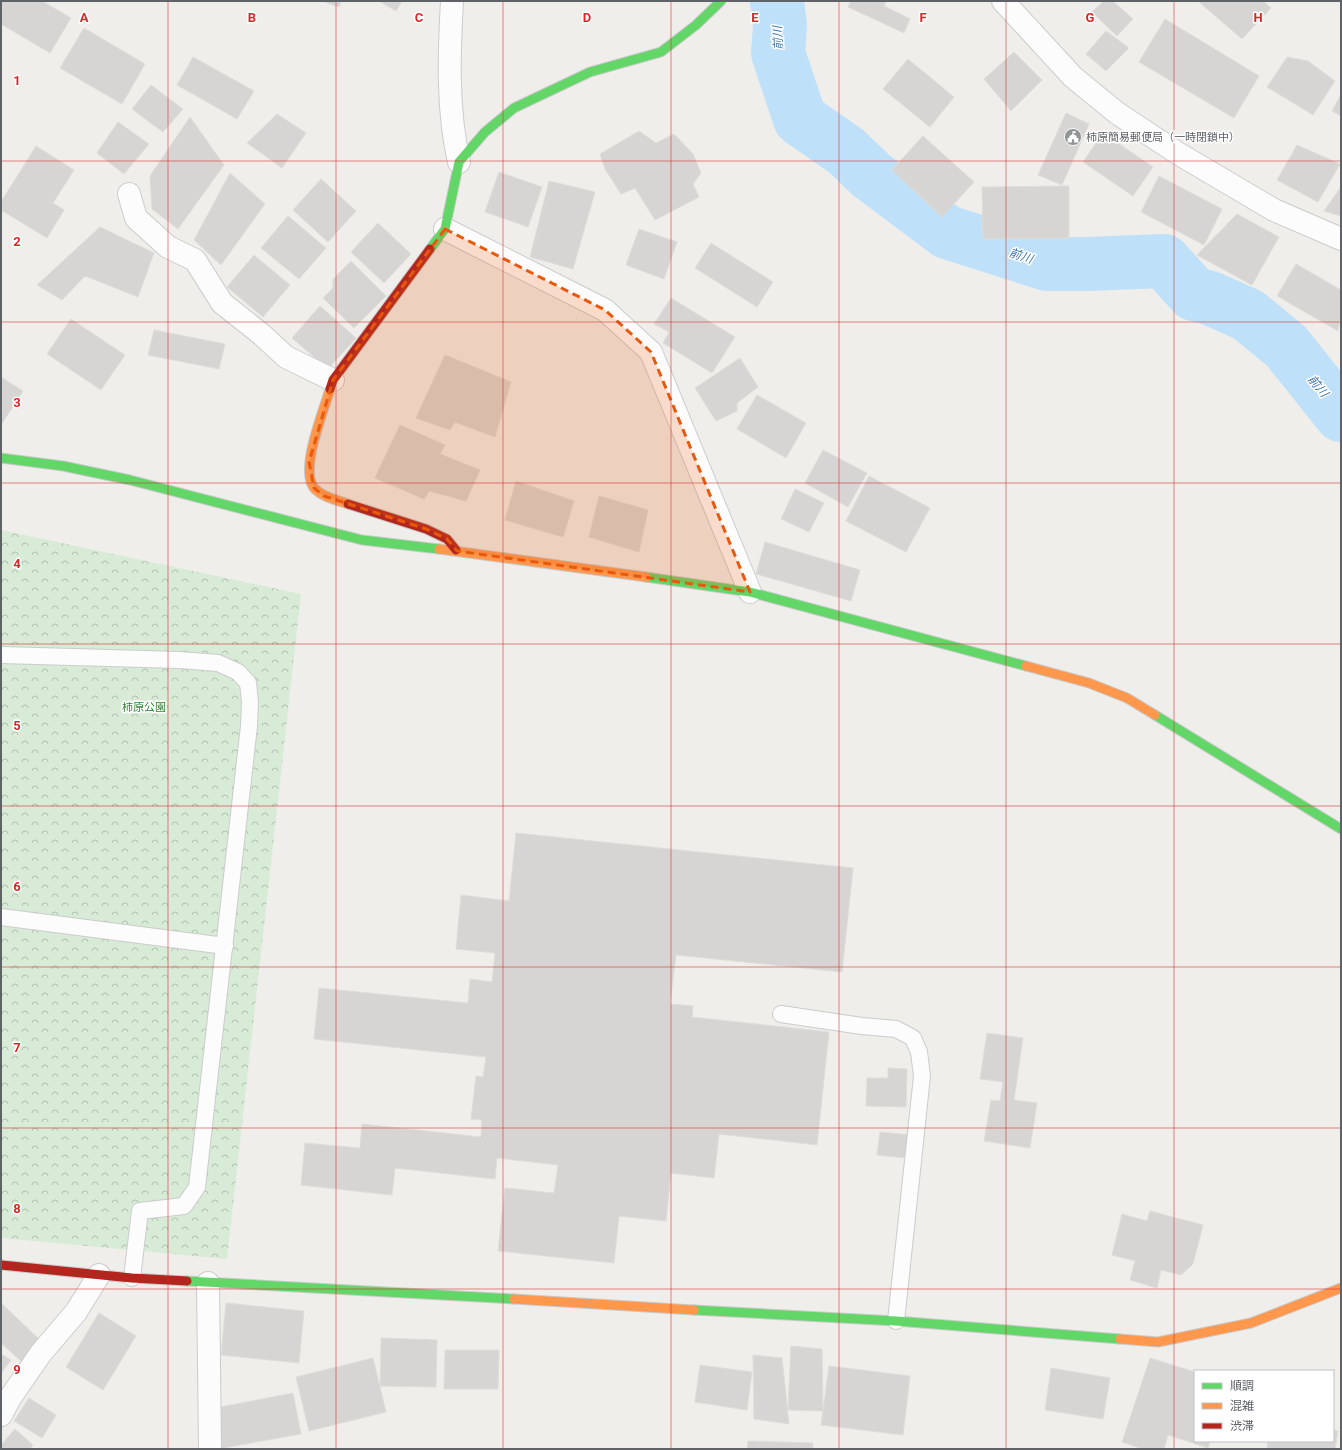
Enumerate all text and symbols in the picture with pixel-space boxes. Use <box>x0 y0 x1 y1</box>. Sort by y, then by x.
text: A <box>80 10 89 25</box>
text: B <box>248 10 256 25</box>
text: C <box>415 10 424 25</box>
text: D <box>583 10 591 25</box>
text: E <box>751 10 759 25</box>
text: F <box>919 10 927 25</box>
text: G <box>1086 10 1095 25</box>
text: H <box>1253 10 1263 25</box>
water label: 前川 <box>770 24 786 50</box>
text: 1 <box>13 73 21 88</box>
public building icon: 柿原簡易郵便局（一時閉鎖中） <box>1063 127 1083 147</box>
place label: 柿原簡易郵便局（一時閉鎖中） <box>1086 131 1240 144</box>
text: 2 <box>13 234 21 249</box>
water label: 前川 <box>1007 246 1036 267</box>
water label: 前川 <box>1305 372 1332 401</box>
text: 3 <box>13 395 21 410</box>
text: 4 <box>13 556 21 571</box>
park label: 柿原公園 <box>122 701 166 714</box>
text: 5 <box>13 718 21 733</box>
text: 6 <box>13 879 21 894</box>
text: 7 <box>13 1040 21 1055</box>
text: 8 <box>13 1201 21 1216</box>
text: 9 <box>13 1362 21 1377</box>
legend <box>1194 1370 1334 1442</box>
text: 順調 <box>1230 1379 1254 1393</box>
text: 混雑 <box>1230 1399 1254 1413</box>
text: 渋滞 <box>1230 1419 1254 1433</box>

